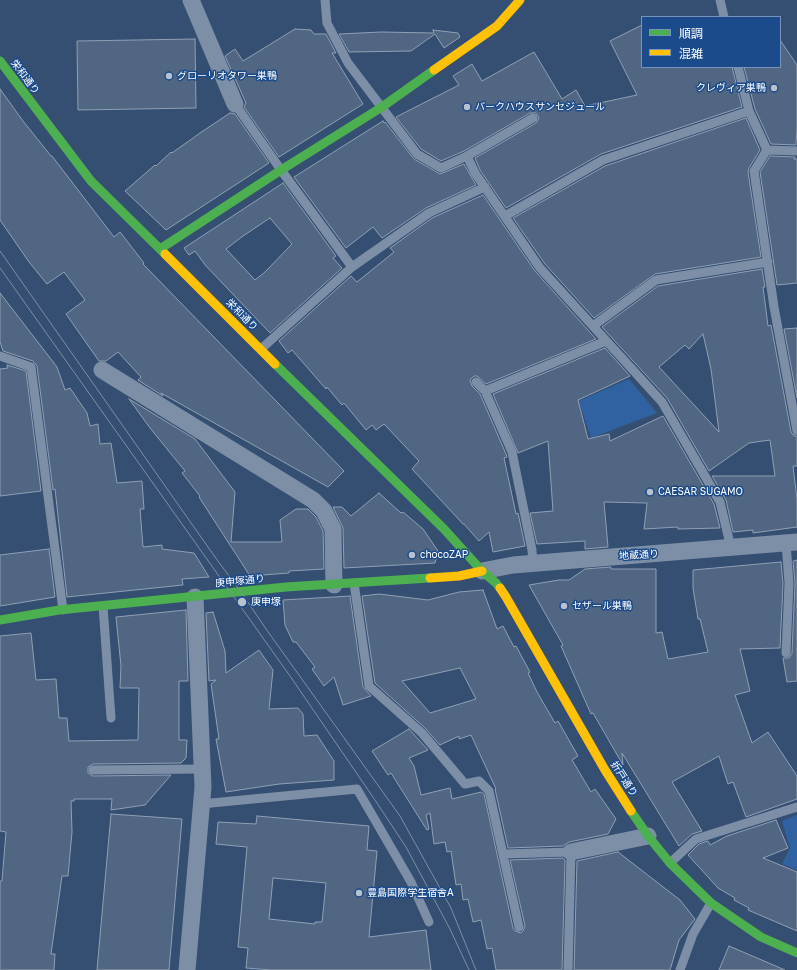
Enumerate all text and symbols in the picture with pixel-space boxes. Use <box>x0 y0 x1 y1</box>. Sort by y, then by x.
legend <box>641 16 781 68</box>
text: 順調 <box>679 26 703 41</box>
text: 混雑 <box>679 46 703 61</box>
street label: 栄和通り <box>8 57 42 97</box>
place label: グローリオタワー巣鴨 <box>177 70 277 82</box>
marker: グローリオタワー巣鴨 <box>164 71 174 81</box>
place label: クレヴィア巣鴨 <box>696 82 766 94</box>
marker: クレヴィア巣鴨 <box>769 83 779 93</box>
place label: パークハウスサンセジュール <box>475 101 605 113</box>
marker: パークハウスサンセジュール <box>462 102 472 112</box>
street label: 栄和通り <box>224 297 260 333</box>
place label: CAESAR SUGAMO <box>658 486 743 498</box>
marker: CAESAR SUGAMO <box>645 487 655 497</box>
street label: 地蔵通り <box>619 548 659 562</box>
place label: chocoZAP <box>420 549 468 561</box>
marker: chocoZAP <box>407 550 417 560</box>
street label: 庚申塚通り <box>215 572 265 590</box>
marker: 庚申塚 <box>236 596 248 608</box>
place label: 庚申塚 <box>251 596 281 608</box>
place label: セザール巣鴨 <box>572 600 632 612</box>
marker: セザール巣鴨 <box>559 601 569 611</box>
street label: 折戸通り <box>608 759 640 799</box>
place label: 豊島国際学生宿舎A <box>367 887 454 899</box>
marker: 豊島国際学生宿舎A <box>354 888 364 898</box>

